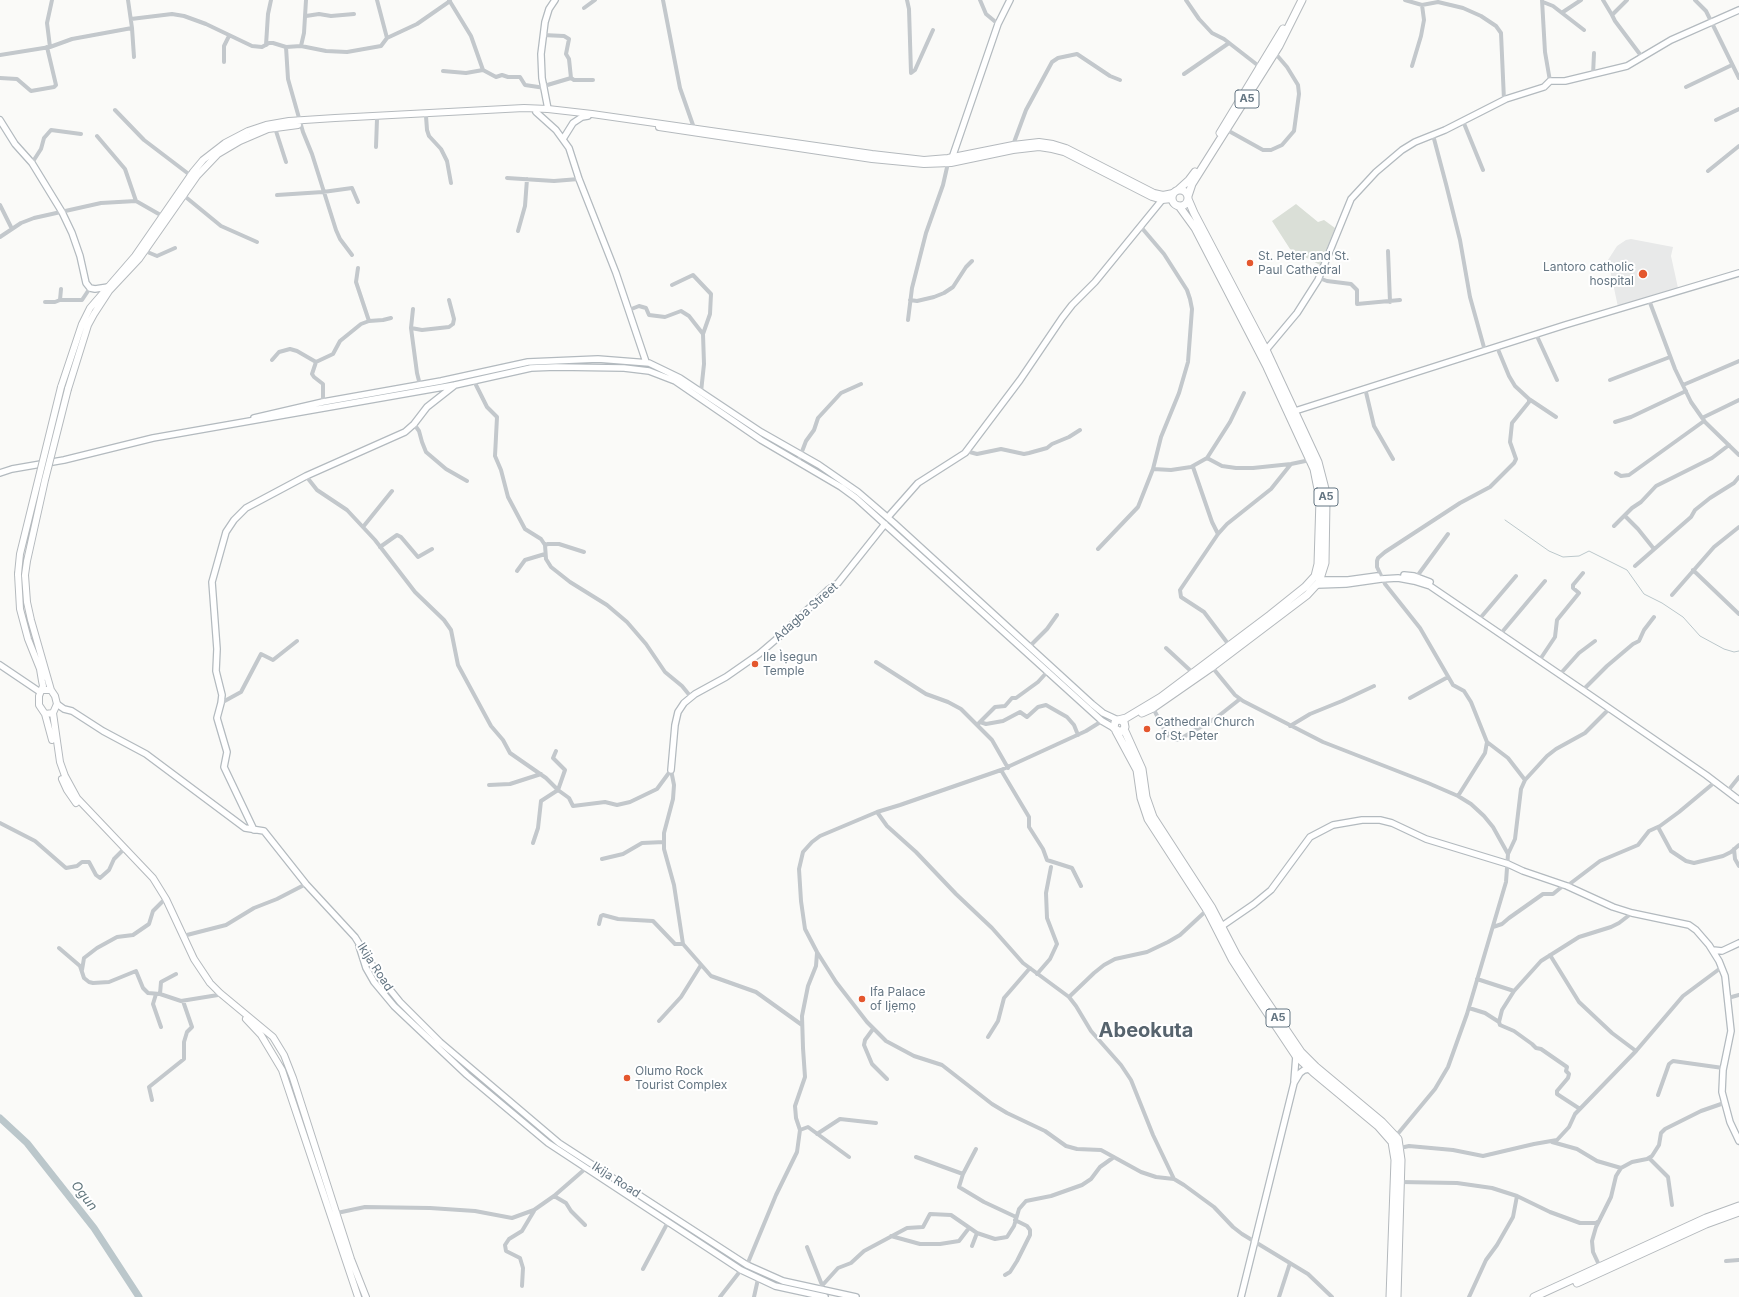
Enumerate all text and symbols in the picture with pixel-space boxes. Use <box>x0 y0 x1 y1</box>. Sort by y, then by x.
road number: A5 <box>1235 90 1259 108</box>
place label: St. Peter and St. Paul Cathedral <box>1258 249 1349 277</box>
marker: St. Peter and St. Paul Cathedral <box>1245 258 1255 268</box>
place label: Lantoro catholic hospital <box>1543 260 1634 288</box>
marker: Lantoro catholic hospital <box>1637 268 1649 280</box>
road number: A5 <box>1314 488 1338 506</box>
street label: Adagba Street <box>771 579 841 645</box>
place label: Ile Ìṣegun Temple <box>763 650 818 678</box>
marker: Ile Ìṣegun Temple <box>750 659 760 669</box>
place label: Cathedral Church of St. Peter <box>1155 715 1255 743</box>
marker: Cathedral Church of St. Peter <box>1142 724 1152 734</box>
street label: Ikija Road <box>354 940 396 994</box>
place label: Ifa Palace of Ijẹmọ <box>870 985 925 1013</box>
marker: Ifa Palace of Ijẹmọ <box>857 994 867 1004</box>
road number: A5 <box>1266 1009 1290 1027</box>
district label: Abeokuta <box>1099 1019 1193 1043</box>
place label: Olumo Rock Tourist Complex <box>635 1064 727 1092</box>
marker: Olumo Rock Tourist Complex <box>622 1073 632 1083</box>
street label: Ikija Road <box>589 1159 643 1201</box>
water label: Ogun <box>68 1178 100 1214</box>

